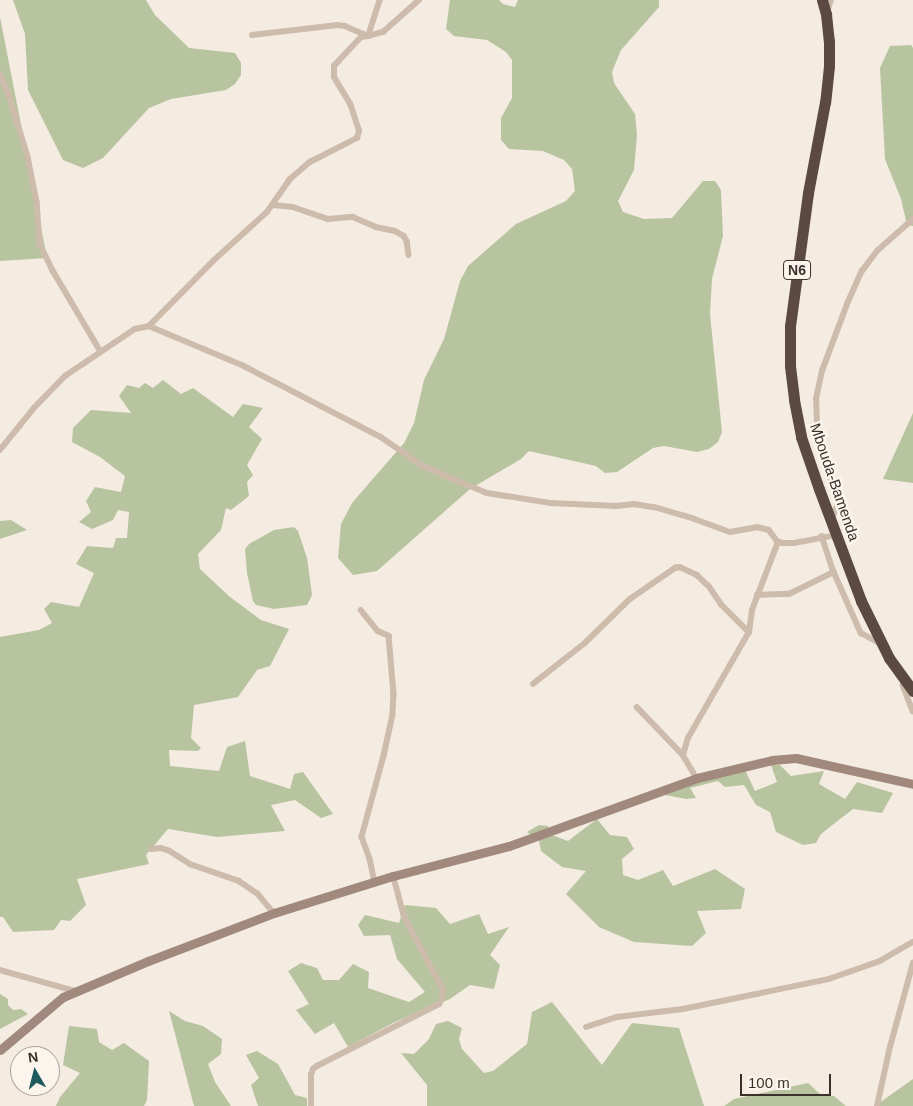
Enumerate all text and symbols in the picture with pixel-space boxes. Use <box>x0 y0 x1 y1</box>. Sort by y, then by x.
road number: N6 <box>782 258 812 282</box>
street label: Mbouda-Bamenda <box>806 421 864 543</box>
north arrow <box>10 1046 60 1096</box>
text: N <box>27 1049 39 1066</box>
scale bar <box>743 1064 834 1096</box>
text: 100 m <box>748 1074 790 1091</box>

